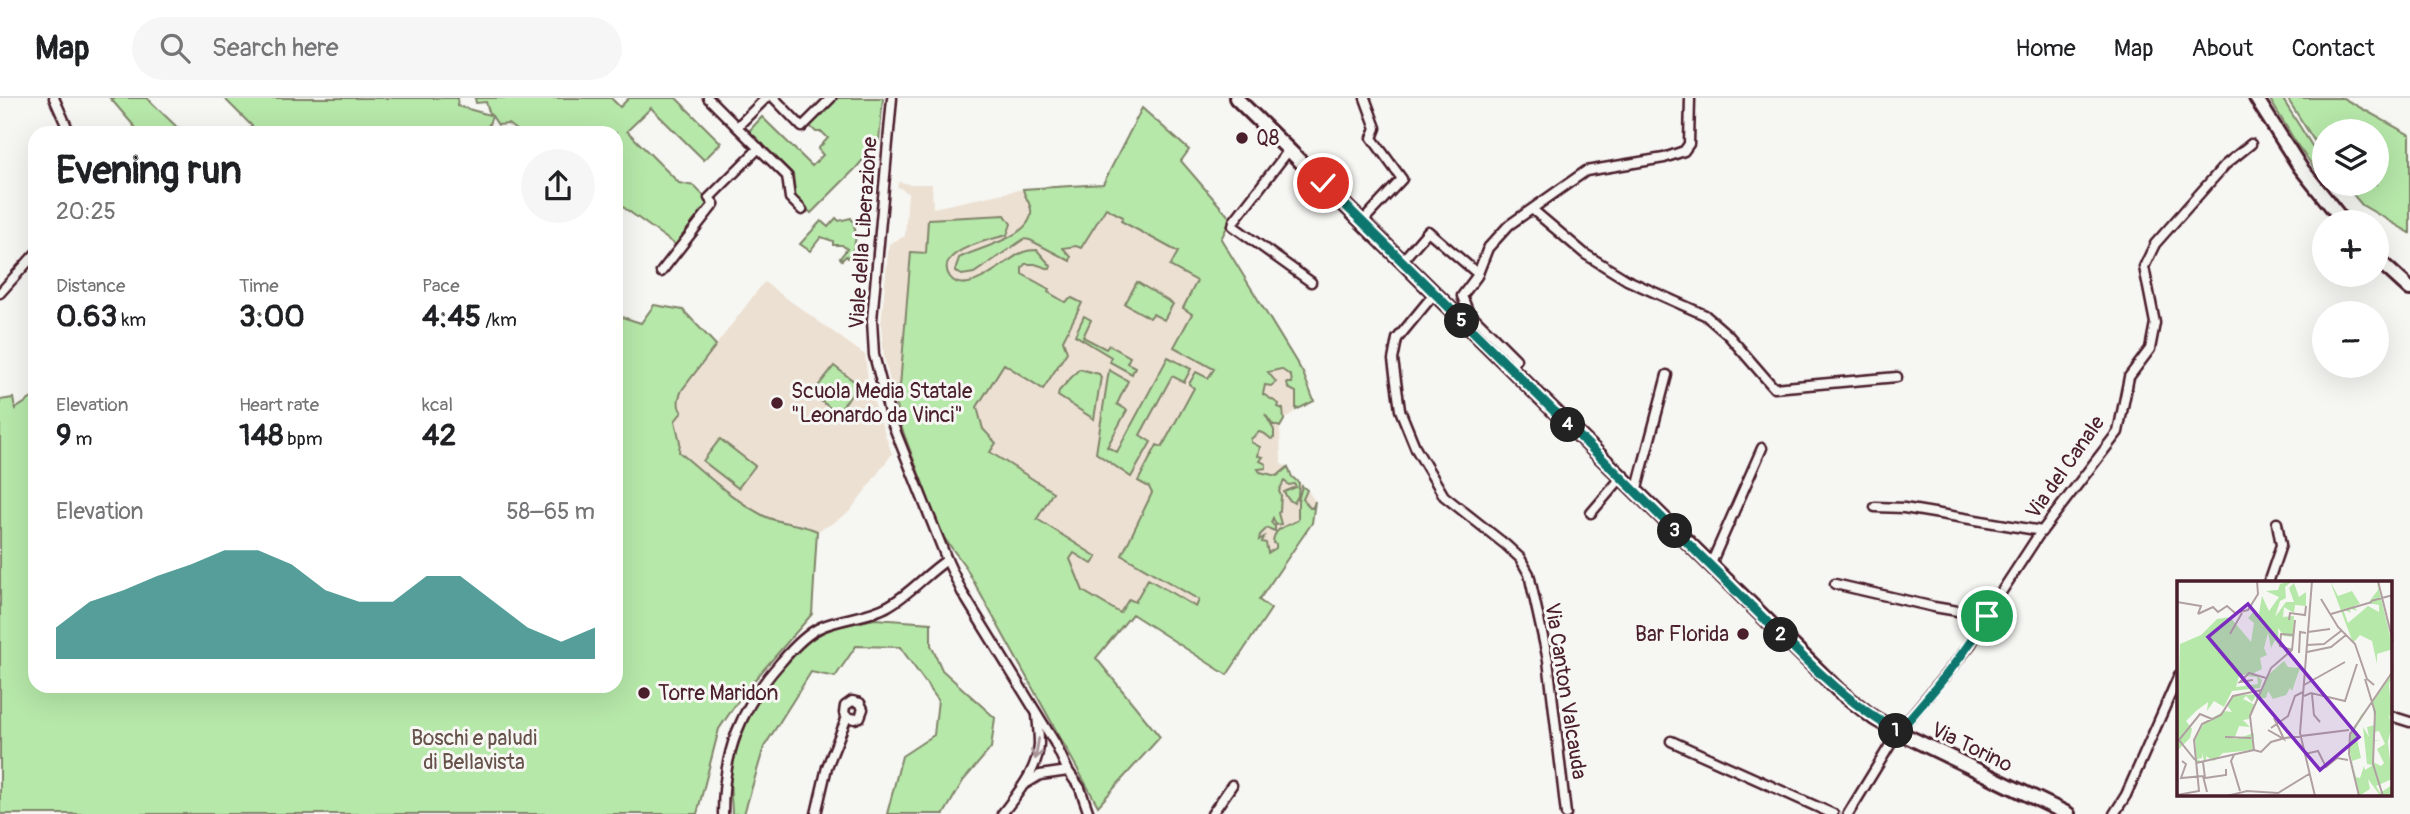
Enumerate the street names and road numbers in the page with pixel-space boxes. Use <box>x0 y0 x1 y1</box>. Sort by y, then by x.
street label: Viale della Liberazione <box>843 135 884 330</box>
street label: Via del Canale <box>2020 410 2111 524</box>
street label: Via Canton Valcauda <box>1538 601 1593 781</box>
street label: Via Torino <box>1927 716 2017 779</box>

